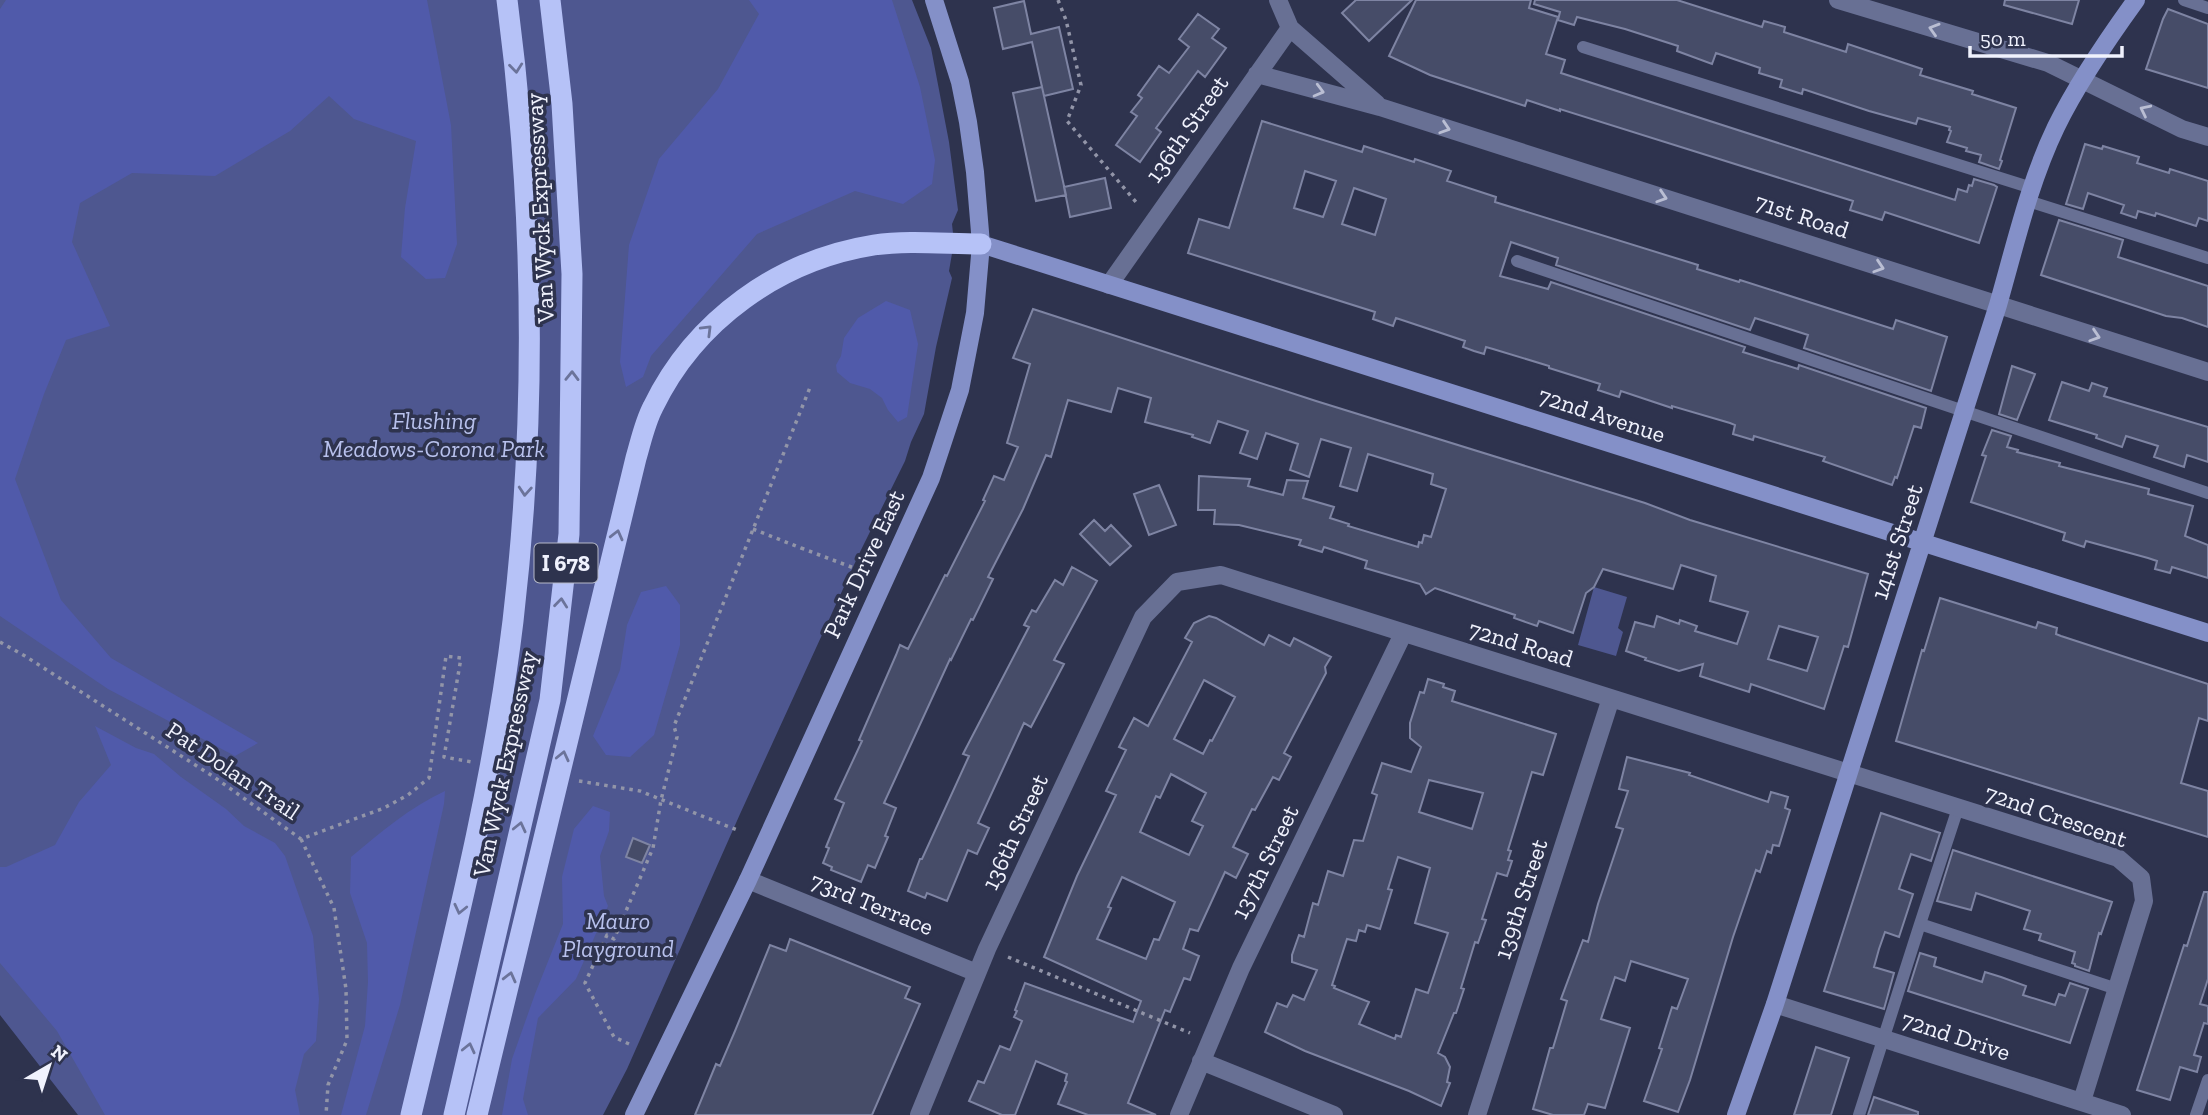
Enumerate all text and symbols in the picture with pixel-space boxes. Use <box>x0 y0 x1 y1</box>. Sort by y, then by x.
scale bar <box>1970 14 2122 58</box>
one-way arrow <box>1928 22 1940 37</box>
text: 50 m <box>1980 26 2026 51</box>
one-way arrow <box>508 62 523 74</box>
street label: 136th Street <box>1139 69 1234 188</box>
one-way arrow <box>1313 83 1325 97</box>
street label: Van Wyck Expressway <box>519 91 560 325</box>
one-way arrow <box>2140 105 2152 119</box>
one-way arrow <box>1439 120 1451 134</box>
street label: 71st Road <box>1752 187 1853 244</box>
one-way arrow <box>1656 189 1668 204</box>
one-way arrow <box>1872 259 1884 273</box>
one-way arrow <box>698 326 711 339</box>
one-way arrow <box>2089 328 2101 342</box>
one-way arrow <box>564 371 580 381</box>
street label: 72nd Avenue <box>1535 380 1669 449</box>
park label: Flushing Meadows-Corona Park <box>323 406 545 463</box>
street label: 141st Street <box>1864 480 1929 603</box>
one-way arrow <box>517 485 532 496</box>
street label: Park Drive East <box>817 485 911 642</box>
one-way arrow <box>609 529 623 541</box>
road number: I 678 <box>534 544 598 582</box>
one-way arrow <box>554 598 569 609</box>
street label: 72nd Road <box>1465 614 1577 673</box>
street label: Van Wyck Expressway <box>466 647 543 881</box>
street label: Pat Dolan Trail <box>161 715 306 826</box>
one-way arrow <box>555 750 570 762</box>
street label: 136th Street <box>975 769 1054 894</box>
street label: 72nd Crescent <box>1981 778 2131 853</box>
street label: 137th Street <box>1225 800 1305 923</box>
one-way arrow <box>512 821 527 833</box>
street label: 139th Street <box>1487 835 1554 963</box>
street label: 73rd Terrace <box>806 866 938 941</box>
one-way arrow <box>453 903 468 915</box>
park label: Mauro Playground <box>562 906 674 963</box>
one-way arrow <box>502 971 516 983</box>
street label: 72nd Drive <box>1898 1004 2014 1067</box>
north arrow <box>14 1031 84 1101</box>
text: N <box>47 1040 72 1067</box>
one-way arrow <box>461 1043 475 1055</box>

